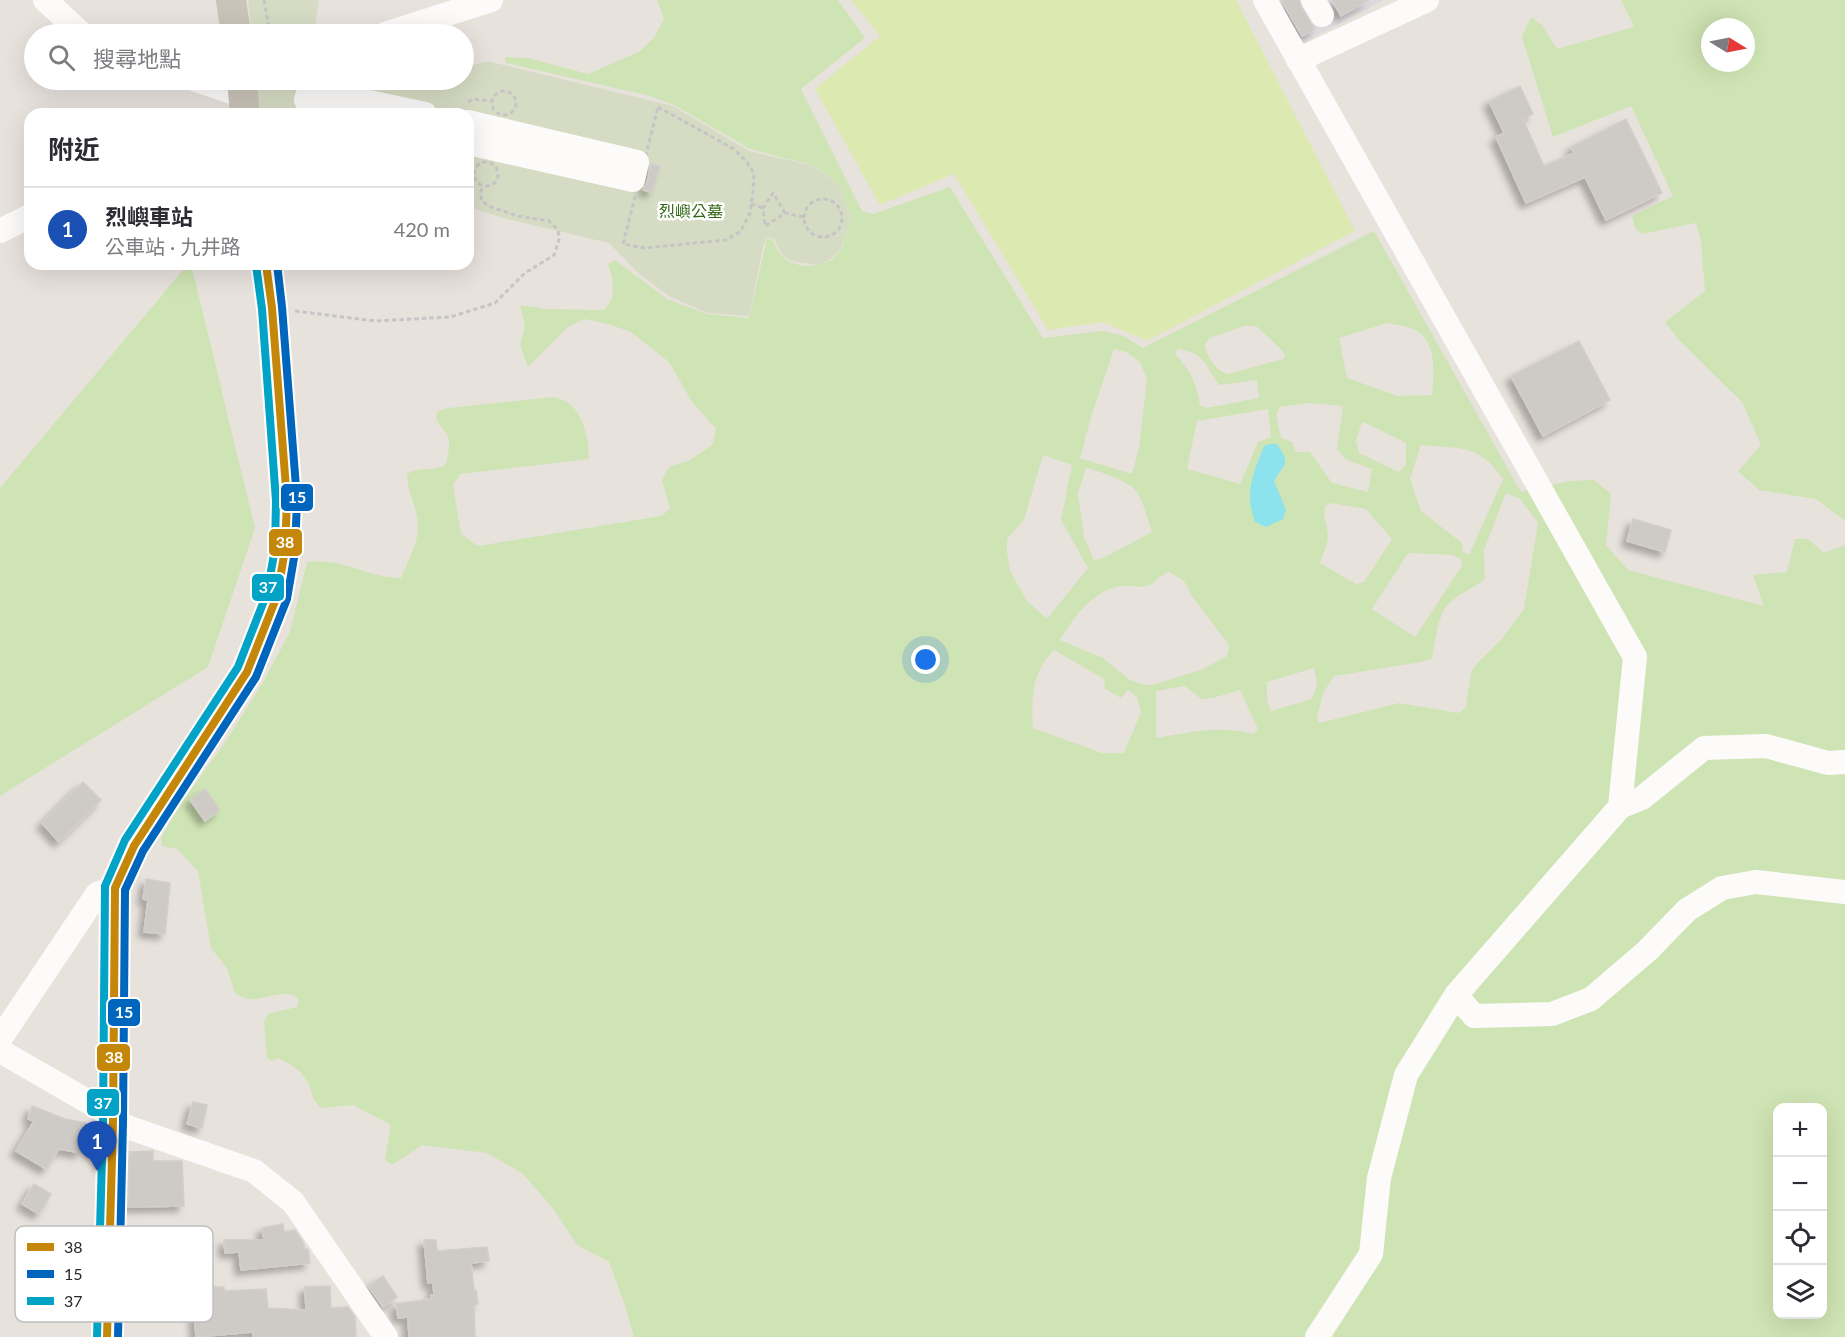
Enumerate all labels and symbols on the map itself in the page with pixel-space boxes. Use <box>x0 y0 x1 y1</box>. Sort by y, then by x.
north arrow <box>1701 18 1755 72</box>
park label: 烈嶼公墓 <box>659 201 723 220</box>
line badge: 15 <box>280 483 314 512</box>
text: 15 <box>288 487 306 506</box>
line badge: 38 <box>268 528 303 557</box>
text: 38 <box>276 532 294 551</box>
line badge: 37 <box>251 573 285 602</box>
text: 37 <box>259 577 277 596</box>
your location <box>911 645 940 674</box>
line badge: 15 <box>107 998 141 1027</box>
text: 15 <box>115 1002 133 1021</box>
line badge: 38 <box>96 1043 131 1072</box>
text: 38 <box>105 1047 123 1066</box>
line badge: 37 <box>86 1088 120 1117</box>
text: 37 <box>94 1093 112 1112</box>
pin: 1 <box>78 1122 116 1171</box>
legend <box>15 1226 213 1322</box>
text: 38 <box>64 1237 83 1256</box>
text: 15 <box>64 1264 83 1283</box>
text: 37 <box>64 1291 83 1310</box>

